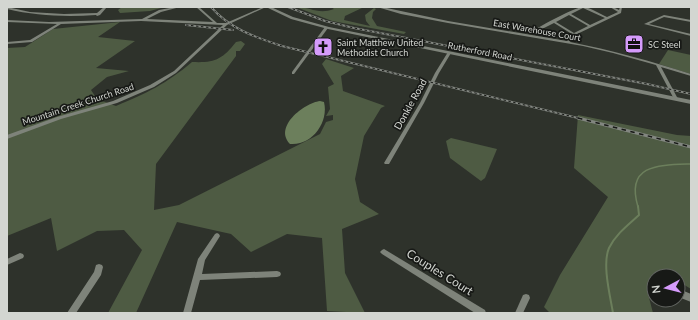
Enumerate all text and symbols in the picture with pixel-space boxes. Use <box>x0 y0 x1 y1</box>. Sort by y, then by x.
street label: East Warehouse Court <box>492 17 582 43</box>
office icon: SC Steel <box>623 33 645 55</box>
church icon: Saint Matthew United Methodist Church <box>312 36 334 58</box>
place label: Saint Matthew United Methodist Church <box>337 37 423 58</box>
street label: Rutherford Road <box>447 39 513 63</box>
place label: SC Steel <box>648 39 681 50</box>
street label: Donkle Road <box>391 76 429 132</box>
street label: Mountain Creek Church Road <box>21 81 135 127</box>
street label: Couples Court <box>404 246 477 299</box>
north arrow <box>646 268 686 308</box>
text: N <box>649 284 663 294</box>

